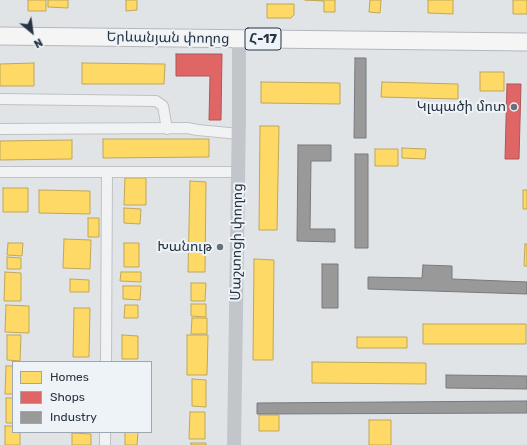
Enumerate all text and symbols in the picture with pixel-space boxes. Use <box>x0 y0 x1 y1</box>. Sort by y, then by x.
north arrow <box>12 12 52 52</box>
road number: Հ-17 <box>245 28 281 50</box>
street label: Երևանյան փողոց <box>106 29 230 47</box>
text: N <box>31 35 45 51</box>
place label: Կլպածի մոտ <box>417 99 506 115</box>
marker: Կլպածի մոտ <box>509 102 519 112</box>
street label: Մաշտոցի փողոց <box>228 183 246 301</box>
place label: Խանութ <box>157 239 212 255</box>
marker: Խանութ <box>215 242 225 252</box>
legend <box>12 361 152 433</box>
text: Homes <box>50 370 89 384</box>
text: Shops <box>50 390 85 404</box>
text: Industry <box>50 410 97 424</box>

